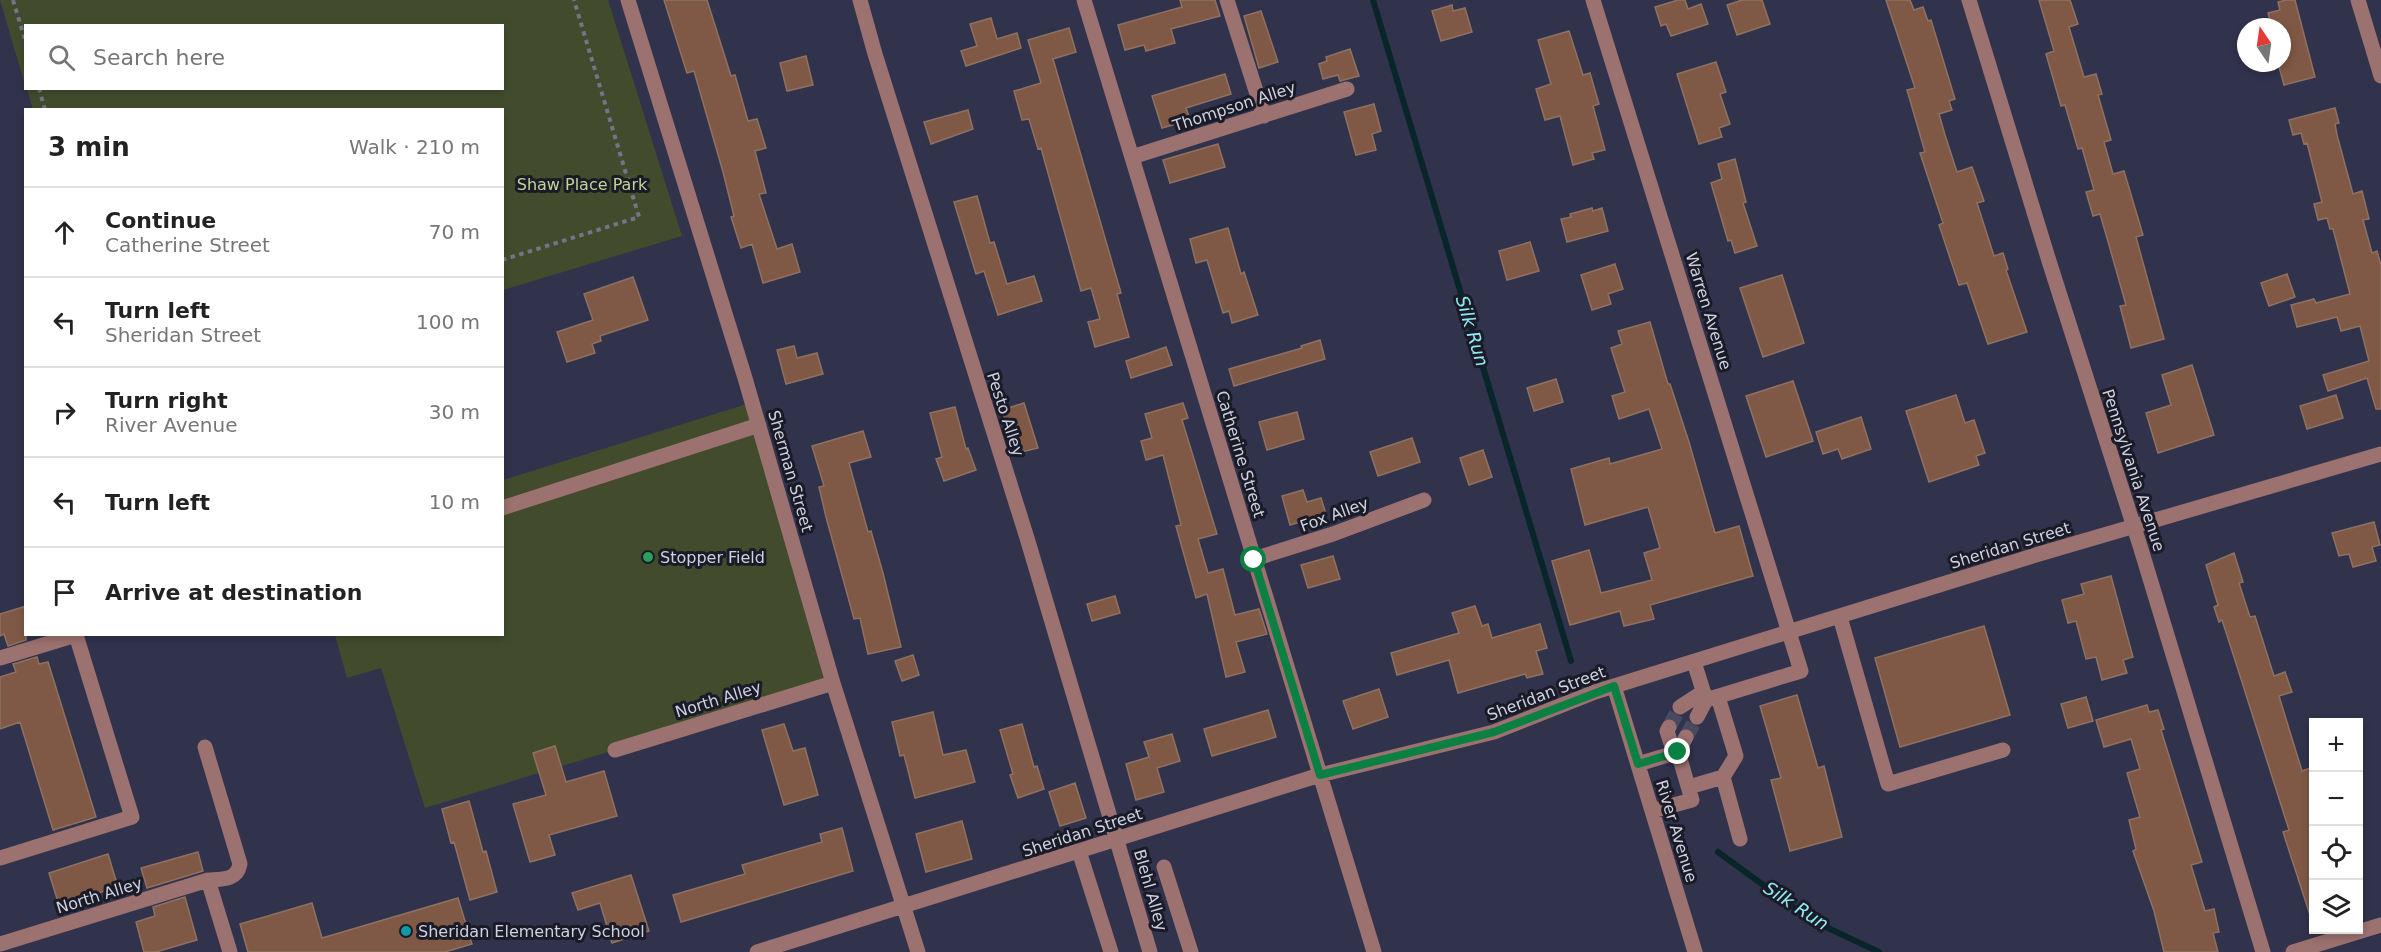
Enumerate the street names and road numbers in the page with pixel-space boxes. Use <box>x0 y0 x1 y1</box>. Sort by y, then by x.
street label: Thompson Alley <box>1169 78 1298 136</box>
street label: Warren Avenue <box>1682 250 1735 372</box>
street label: Pesto Alley <box>983 370 1028 459</box>
street label: Pennsylvania Avenue <box>2098 387 2169 554</box>
street label: Catherine Street <box>1212 388 1269 520</box>
street label: Sherman Street <box>764 408 817 534</box>
street label: Fox Alley <box>1297 493 1371 536</box>
street label: Sheridan Street <box>1948 518 2073 573</box>
street label: Sheridan Street <box>1484 662 1608 725</box>
street label: North Alley <box>673 677 763 722</box>
street label: River Avenue <box>1652 778 1701 885</box>
street label: Sheridan Street <box>1020 804 1145 861</box>
street label: Blehl Alley <box>1130 847 1171 933</box>
street label: North Alley <box>54 873 144 918</box>

